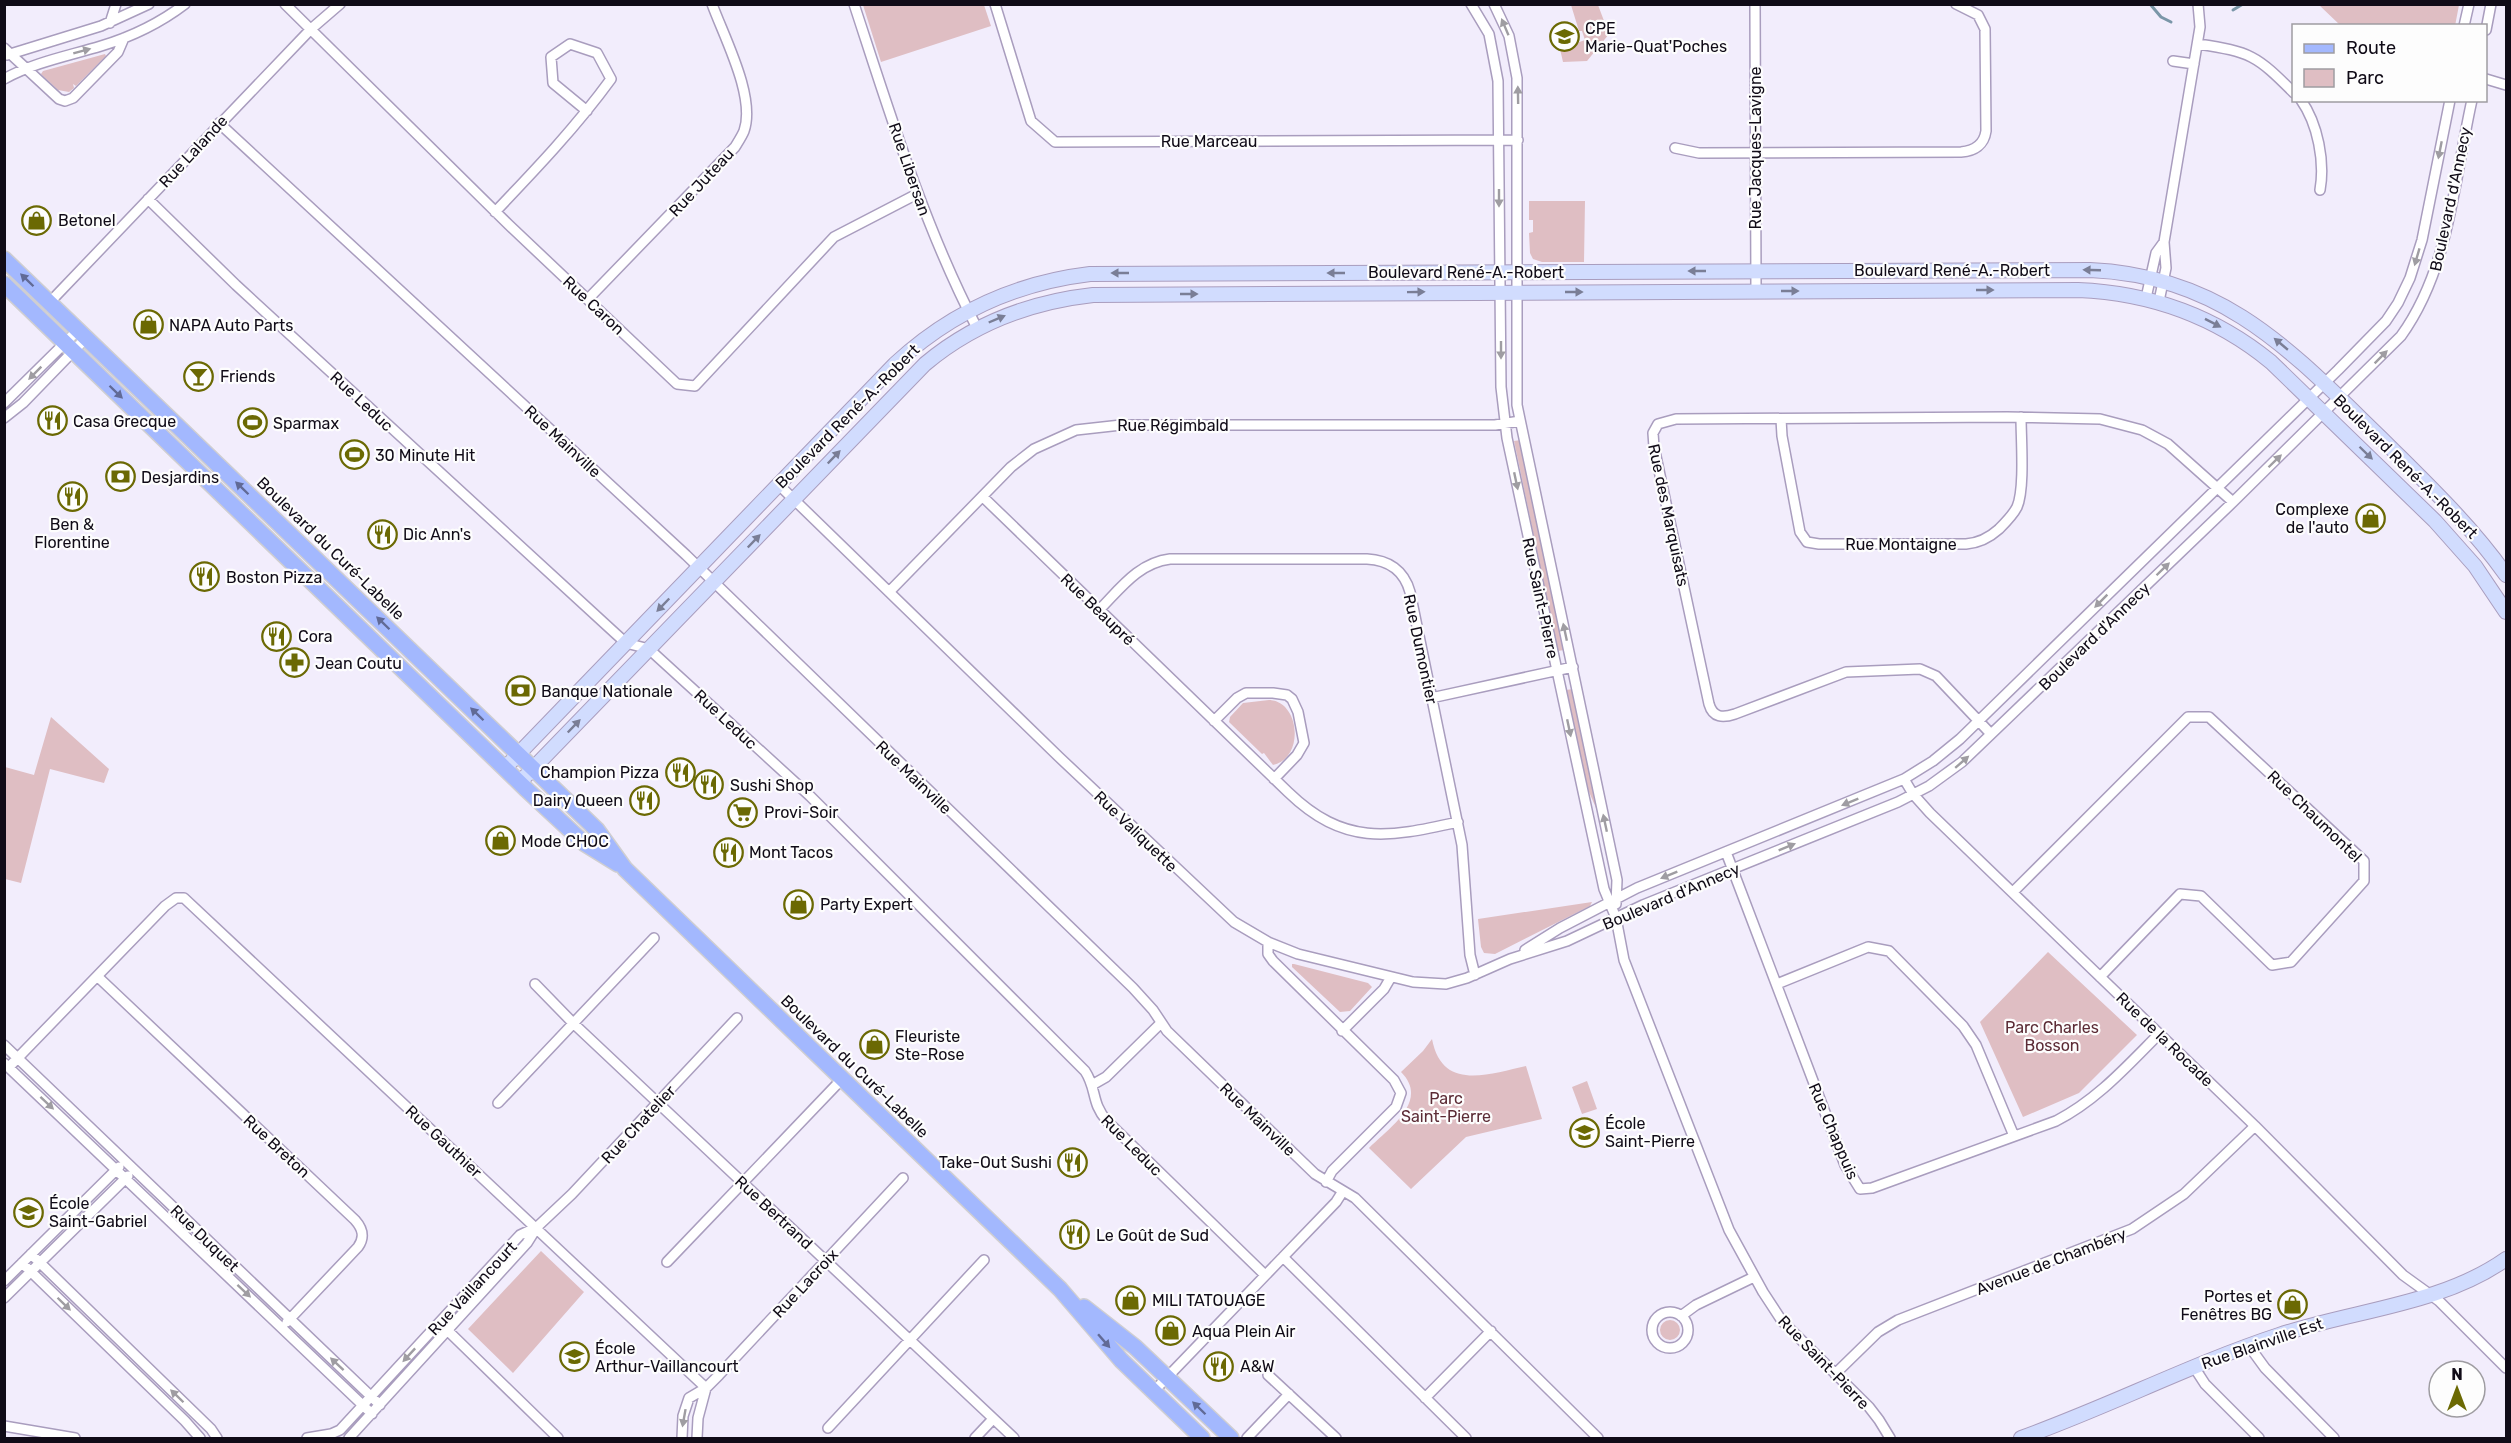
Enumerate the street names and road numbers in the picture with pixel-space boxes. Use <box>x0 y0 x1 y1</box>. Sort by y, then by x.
street label: Rue Jacques-Lavigne <box>1746 66 1765 230</box>
street label: Rue Lalande <box>155 111 232 191</box>
street label: Rue Libersan <box>885 120 934 218</box>
street label: Boulevard d'Annecy <box>2426 125 2475 273</box>
street label: Rue Marceau <box>1161 132 1257 151</box>
street label: Rue Juteau <box>665 144 738 220</box>
street label: Boulevard René-A.-Robert <box>1854 261 2050 280</box>
street label: Boulevard René-A.-Robert <box>1368 263 1564 282</box>
street label: Rue Caron <box>559 272 628 339</box>
street label: Boulevard René-A.-Robert <box>771 340 923 492</box>
street label: Rue Leduc <box>326 368 397 435</box>
street label: Boulevard René-A.-Robert <box>2330 390 2482 542</box>
street label: Rue Mainville <box>521 401 605 482</box>
street label: Rue Régimbald <box>1117 416 1229 435</box>
street label: Rue des Marquisats <box>1644 442 1693 588</box>
street label: Boulevard du Curé-Labelle <box>253 473 408 624</box>
street label: Rue Montaigne <box>1845 535 1957 554</box>
street label: Rue Saint-Pierre <box>1518 536 1563 660</box>
street label: Rue Beaupré <box>1057 569 1139 649</box>
street label: Boulevard d'Annecy <box>2035 578 2154 694</box>
street label: Rue Dumontier <box>1400 592 1441 706</box>
street label: Rue Leduc <box>690 686 761 753</box>
street label: Rue Mainville <box>872 737 955 818</box>
street label: Rue Chaumontel <box>2263 766 2366 866</box>
street label: Rue Valiquette <box>1090 787 1181 876</box>
street label: Boulevard d'Annecy <box>1600 859 1743 934</box>
street label: Rue de la Rocade <box>2112 988 2217 1091</box>
street label: Boulevard du Curé-Labelle <box>777 991 932 1142</box>
street label: Rue Mainville <box>1216 1079 1299 1160</box>
street label: Rue Chappuis <box>1805 1080 1862 1182</box>
street label: Rue Chatelier <box>597 1081 679 1167</box>
street label: Rue Gauthier <box>402 1101 486 1181</box>
street label: Rue Breton <box>240 1111 314 1182</box>
street label: Rue Leduc <box>1097 1111 1166 1180</box>
street label: Rue Bertrand <box>731 1172 816 1253</box>
street label: Rue Duquet <box>166 1201 243 1276</box>
street label: Avenue de Chambéry <box>1973 1224 2129 1299</box>
street label: Rue Vaillancourt <box>424 1238 521 1339</box>
street label: Rue Lacroix <box>769 1245 842 1322</box>
street label: Rue Saint-Pierre <box>1774 1311 1873 1413</box>
street label: Rue Blainville Est <box>2199 1314 2325 1373</box>

